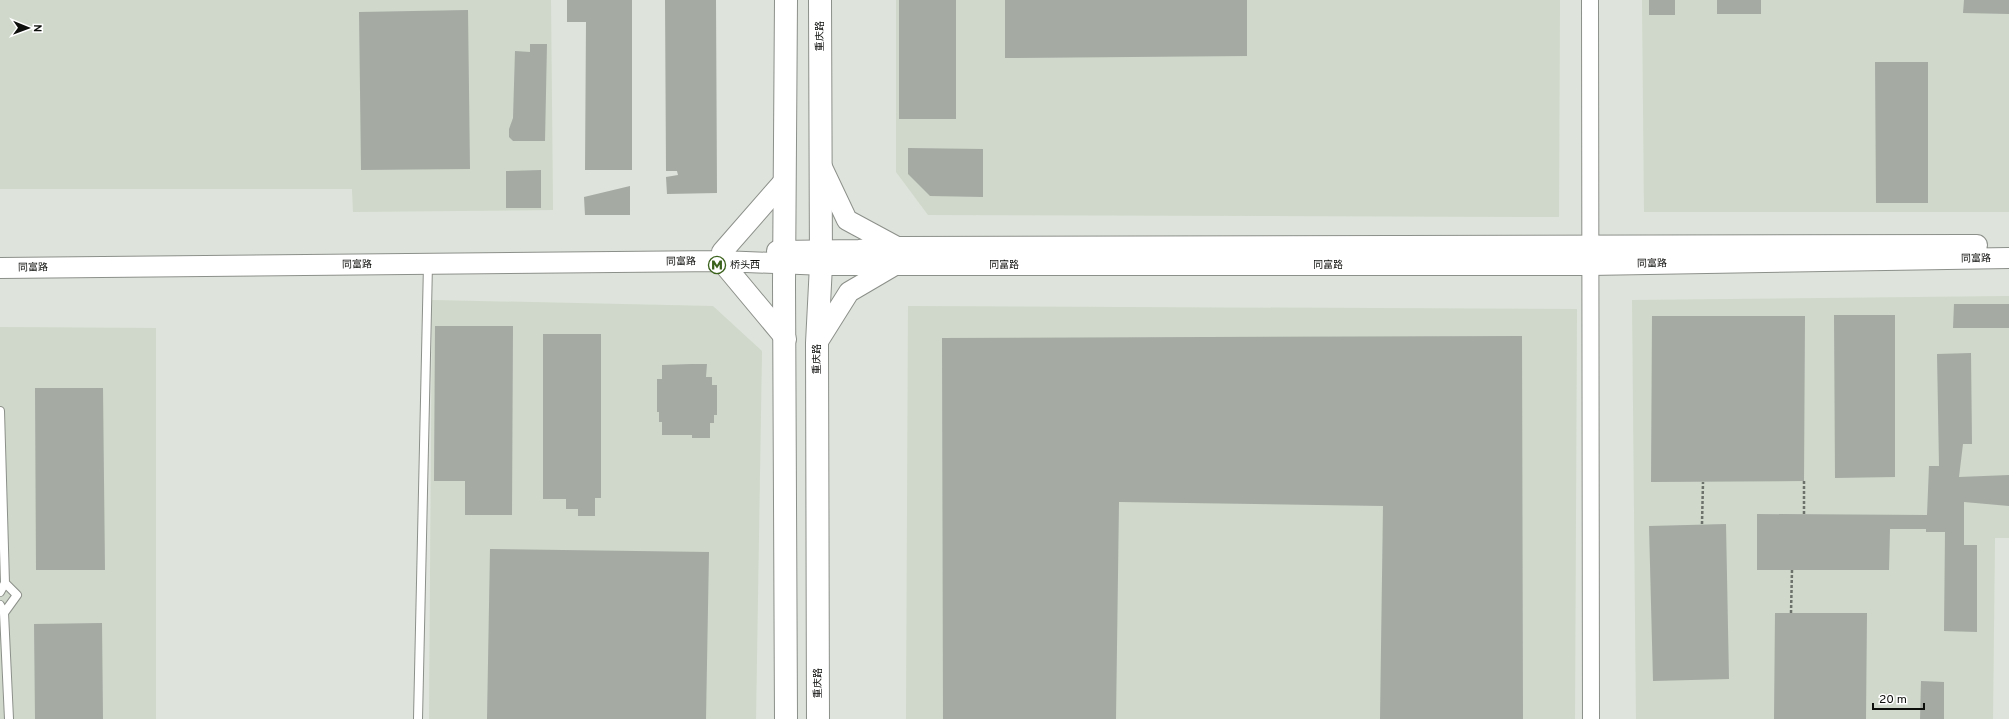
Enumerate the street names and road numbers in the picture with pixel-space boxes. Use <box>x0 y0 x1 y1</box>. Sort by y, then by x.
street label: 重庆路 <box>814 21 827 51</box>
street label: 同富路 <box>1961 252 1991 266</box>
street label: 同富路 <box>666 255 696 269</box>
street label: 同富路 <box>1637 257 1667 271</box>
street label: 同富路 <box>342 258 372 272</box>
street label: 同富路 <box>989 259 1019 272</box>
street label: 同富路 <box>1313 259 1343 272</box>
street label: 同富路 <box>18 261 48 275</box>
street label: 重庆路 <box>811 344 824 374</box>
street label: 重庆路 <box>812 668 825 698</box>

